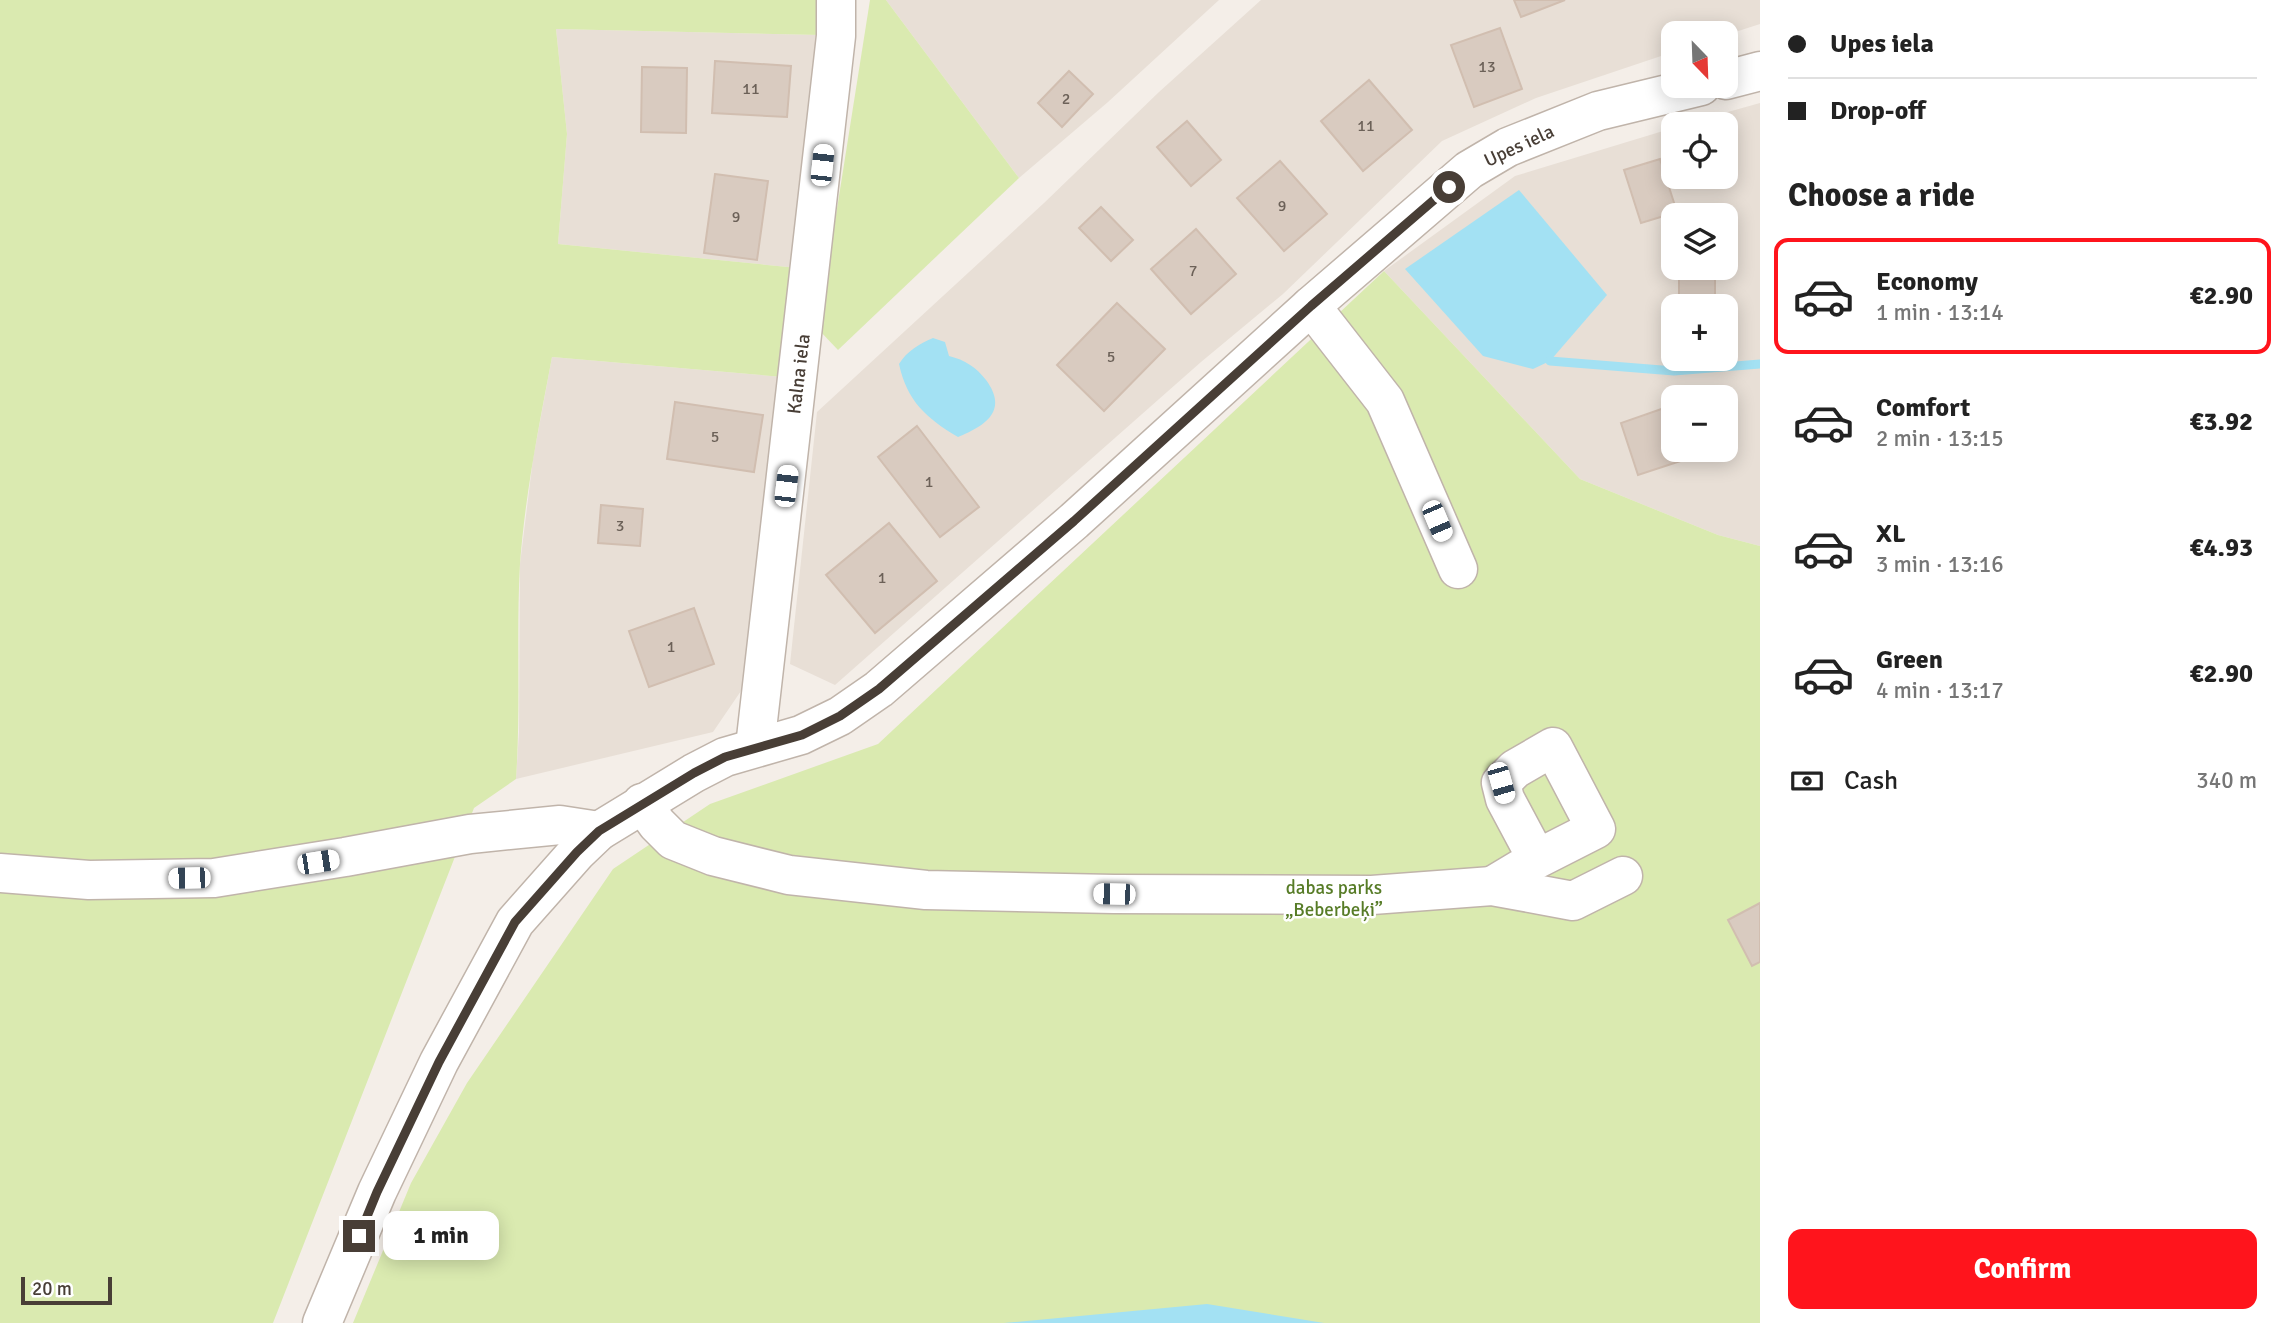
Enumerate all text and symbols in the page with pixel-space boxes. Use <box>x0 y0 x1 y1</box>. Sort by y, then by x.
north arrow <box>1661 21 1738 98</box>
map controls <box>1661 21 1738 462</box>
text: Upes iela <box>1830 28 1934 60</box>
house number: 13 <box>1478 57 1496 77</box>
house number: 11 <box>742 79 760 99</box>
house number: 2 <box>1062 89 1070 109</box>
text: Drop-off <box>1830 95 1926 127</box>
button: locate <box>1661 112 1738 189</box>
house number: 11 <box>1357 116 1375 136</box>
street label: Upes iela <box>1480 119 1558 173</box>
car <box>810 143 835 187</box>
route start <box>1433 171 1465 203</box>
text: Choose a ride <box>1788 176 1975 215</box>
house number: 9 <box>1278 196 1286 216</box>
button: layers <box>1661 203 1738 280</box>
house number: 9 <box>732 207 740 227</box>
house number: 7 <box>1189 261 1197 281</box>
icon: car <box>1792 265 1855 328</box>
text: Economy <box>1876 266 1978 298</box>
text: €2.90 <box>2189 280 2253 312</box>
button: + <box>1661 294 1738 371</box>
text: 1 min · 13:14 <box>1876 298 2004 327</box>
street label: Kalna iela <box>782 333 816 415</box>
house number: 5 <box>1107 347 1115 367</box>
button: − <box>1661 385 1738 462</box>
icon: car <box>1792 391 1855 454</box>
text: Comfort <box>1876 392 1970 424</box>
text: €3.92 <box>2189 406 2253 438</box>
text: 2 min · 13:15 <box>1876 424 2004 453</box>
house number: 5 <box>711 427 719 447</box>
car <box>774 464 799 508</box>
house number: 1 <box>925 472 933 492</box>
car <box>1420 498 1455 544</box>
house number: 3 <box>616 516 624 536</box>
icon: car <box>1792 517 1855 580</box>
text: XL <box>1876 518 1906 550</box>
text: €4.93 <box>2189 532 2253 564</box>
text: 3 min · 13:16 <box>1876 550 2004 579</box>
house number: 1 <box>878 568 886 588</box>
house number: 1 <box>667 637 675 657</box>
icon: car <box>1792 643 1855 706</box>
text: Green <box>1876 644 1943 676</box>
text: €2.90 <box>2189 658 2253 690</box>
text: 4 min · 13:17 <box>1876 676 2004 705</box>
car <box>1486 760 1517 806</box>
icon: cash <box>1788 762 1826 800</box>
text: Cash <box>1844 765 1898 797</box>
text: 340 m <box>2196 766 2257 795</box>
car <box>296 848 341 876</box>
car <box>168 867 211 889</box>
park label: dabas parks „Beberbeķi” <box>1285 876 1383 922</box>
car <box>1093 883 1136 905</box>
callout: 1 min <box>384 1212 499 1260</box>
route end <box>343 1220 375 1252</box>
text: 1 min <box>413 1221 469 1250</box>
button: Confirm <box>1788 1229 2257 1309</box>
scale bar <box>21 1274 112 1306</box>
text: 20 m <box>32 1277 72 1301</box>

